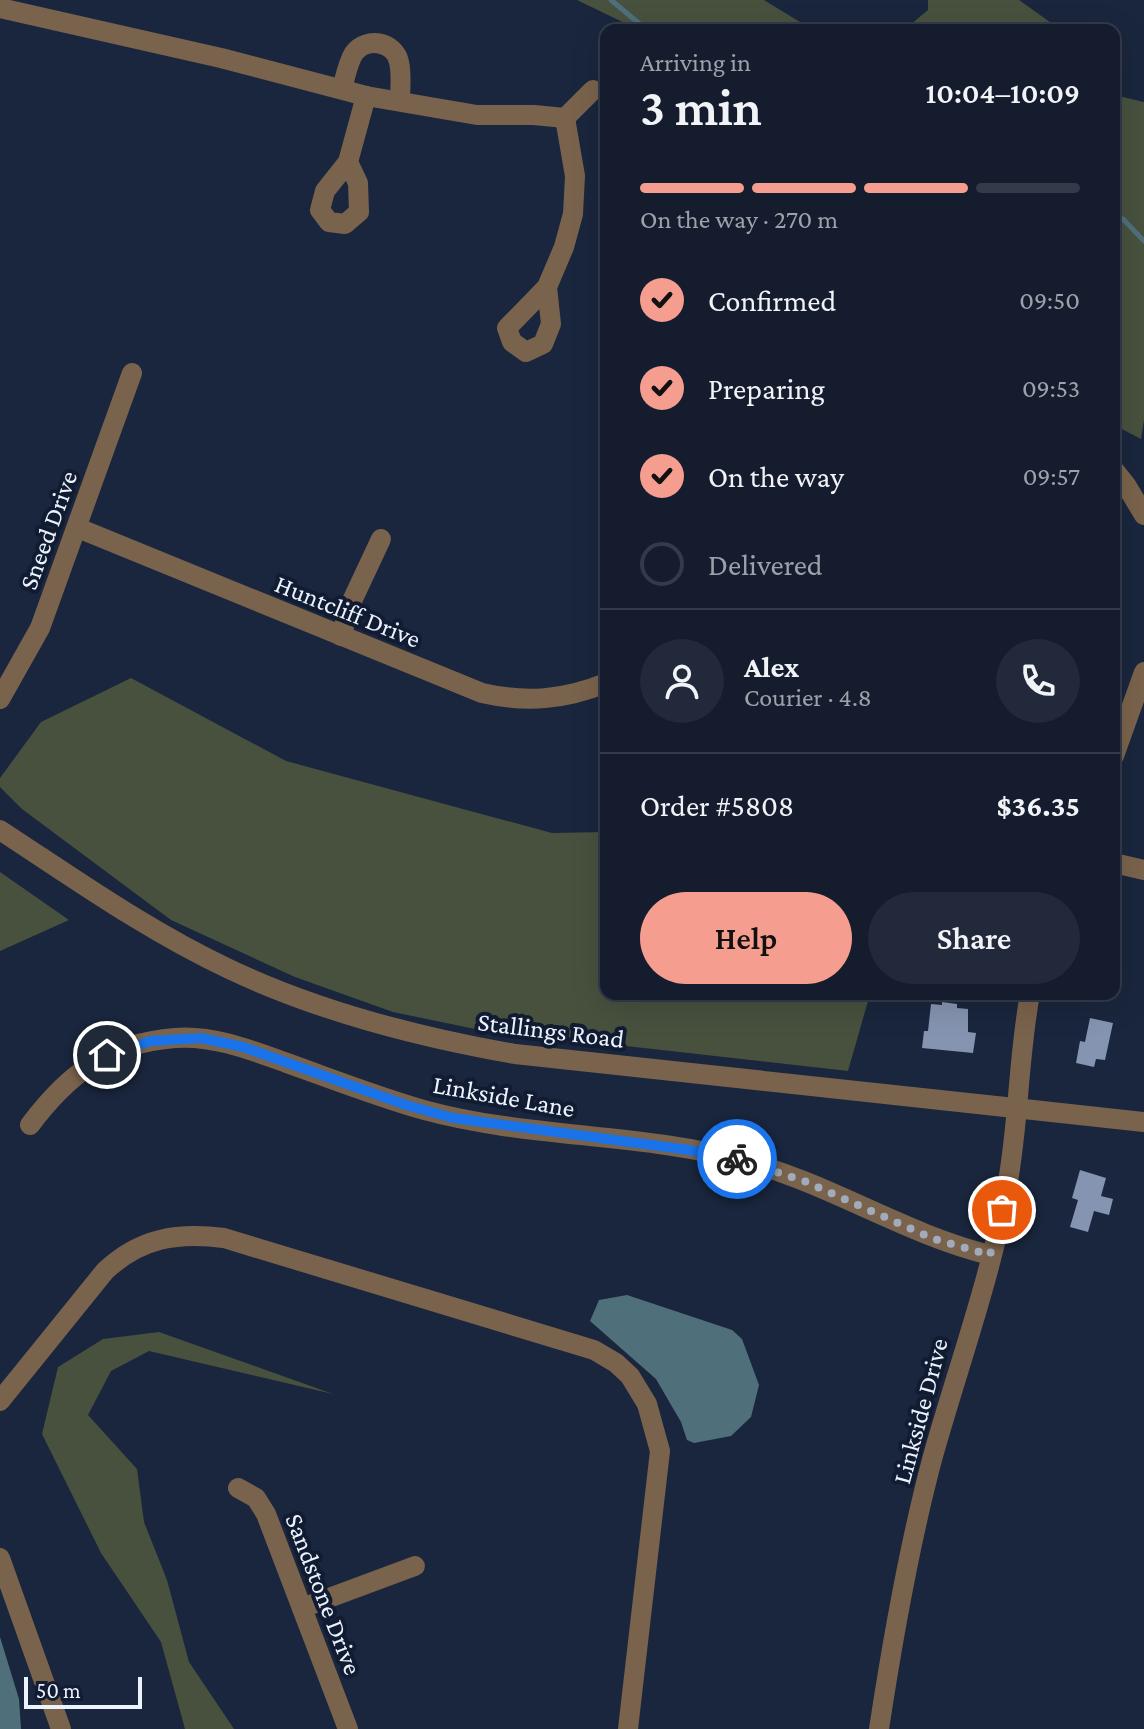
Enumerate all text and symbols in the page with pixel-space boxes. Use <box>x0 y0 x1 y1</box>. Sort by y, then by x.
text: Arriving in <box>640 48 751 77</box>
text: 10:04–10:09 <box>926 76 1080 109</box>
text: 3 min <box>640 78 762 136</box>
text: On the way · 270 m <box>640 205 838 234</box>
icon: check <box>640 278 684 322</box>
text: Confirmed <box>708 284 836 317</box>
text: 09:50 <box>1019 286 1080 315</box>
icon: check <box>640 366 684 410</box>
text: Preparing <box>708 372 825 405</box>
text: 09:53 <box>1022 374 1080 403</box>
icon: check <box>640 454 684 498</box>
text: On the way <box>708 460 844 493</box>
text: 09:57 <box>1023 462 1080 491</box>
street label: Sneed Drive <box>14 467 83 593</box>
text: Delivered <box>708 548 823 581</box>
street label: Huntcliff Drive <box>271 569 425 654</box>
button: person <box>640 639 724 723</box>
button: phone <box>996 639 1080 723</box>
text: Alex <box>744 650 799 683</box>
text: Courier · 4.8 <box>744 683 872 712</box>
text: Order #5808 <box>640 789 794 822</box>
text: $36.35 <box>997 789 1080 822</box>
button: Help <box>640 892 852 984</box>
button: Share <box>868 892 1080 984</box>
street label: Stallings Road <box>476 1007 626 1054</box>
pin <box>73 1021 141 1089</box>
icon: home <box>85 1033 129 1077</box>
street label: Linkside Lane <box>431 1070 577 1123</box>
courier <box>697 1119 777 1199</box>
icon: bike <box>715 1137 759 1181</box>
pin <box>968 1176 1036 1244</box>
icon: bag <box>980 1188 1024 1232</box>
street label: Linkside Drive <box>887 1335 954 1487</box>
street label: Sandstone Drive <box>279 1510 368 1679</box>
scale bar <box>24 1673 142 1709</box>
text: 50 m <box>36 1678 81 1703</box>

